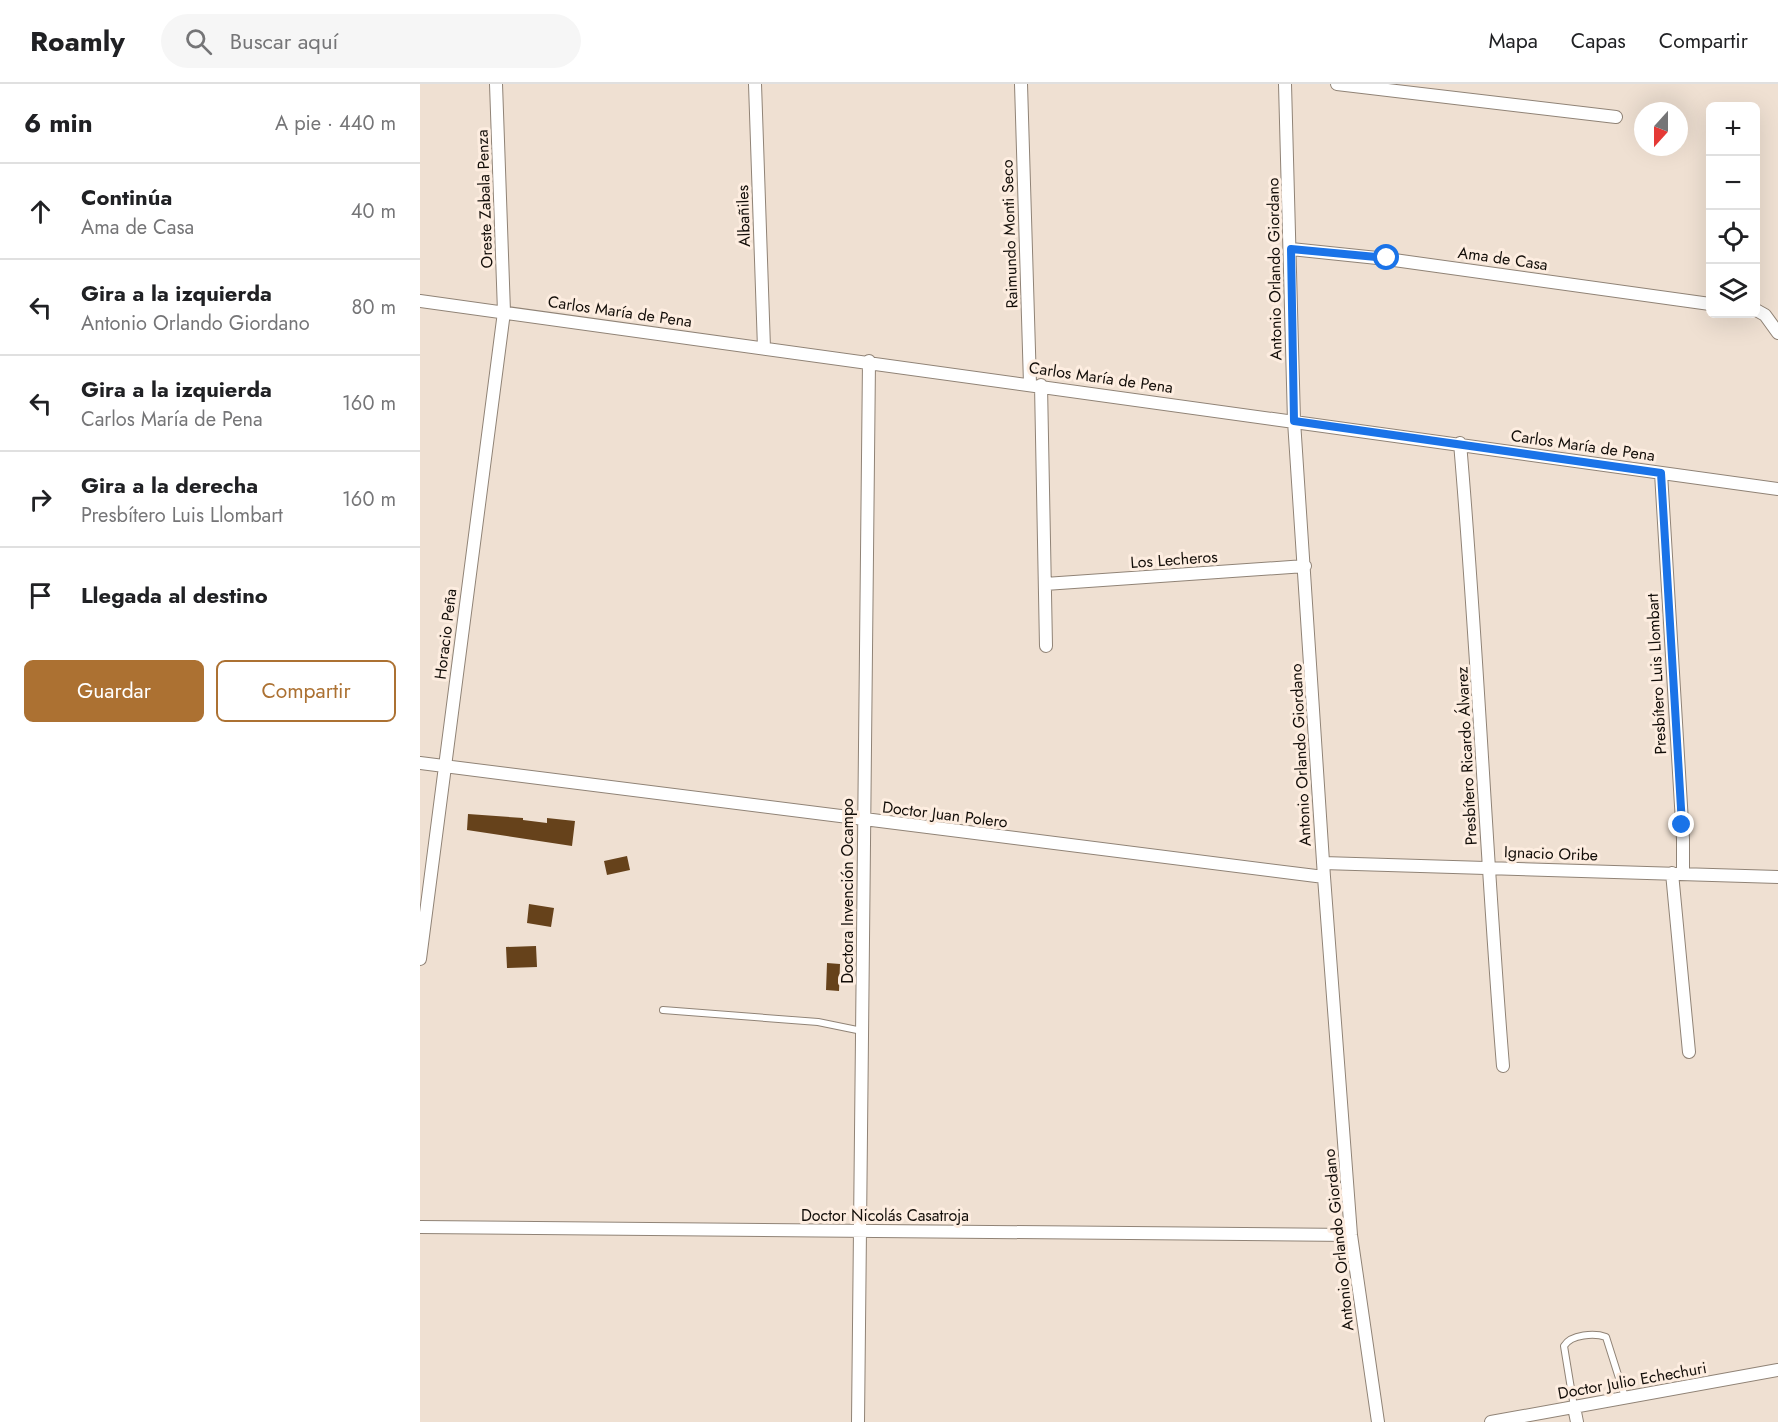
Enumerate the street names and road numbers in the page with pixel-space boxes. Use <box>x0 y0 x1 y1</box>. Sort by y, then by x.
street label: Oreste Zabala Penza <box>471 129 498 269</box>
street label: Raimundo Monti Seco <box>995 159 1024 309</box>
street label: Antonio Orlando Giordano <box>1261 177 1288 361</box>
street label: Albañiles <box>731 185 756 247</box>
street label: Ama de Casa <box>1457 241 1549 276</box>
street label: Carlos María de Pena <box>546 290 694 333</box>
street label: Carlos María de Pena <box>1027 356 1175 399</box>
street label: Carlos María de Pena <box>1509 424 1657 467</box>
street label: Los Lecheros <box>1130 545 1218 574</box>
street label: Horacio Peña <box>429 587 462 681</box>
street label: Presbítero Luis Llombart <box>1641 593 1672 755</box>
street label: Antonio Orlando Giordano <box>1284 663 1317 847</box>
street label: Presbítero Ricardo Álvarez <box>1450 666 1483 846</box>
street label: Doctor Juan Polero <box>881 795 1009 834</box>
street label: Doctora Invención Ocampo <box>836 798 859 984</box>
street label: Ignacio Oribe <box>1504 840 1598 867</box>
street label: Antonio Orlando Giordano <box>1317 1148 1359 1332</box>
street label: Doctor Nicolás Casatroja <box>801 1204 969 1227</box>
street label: Doctor Julio Echechuri <box>1556 1356 1708 1405</box>

